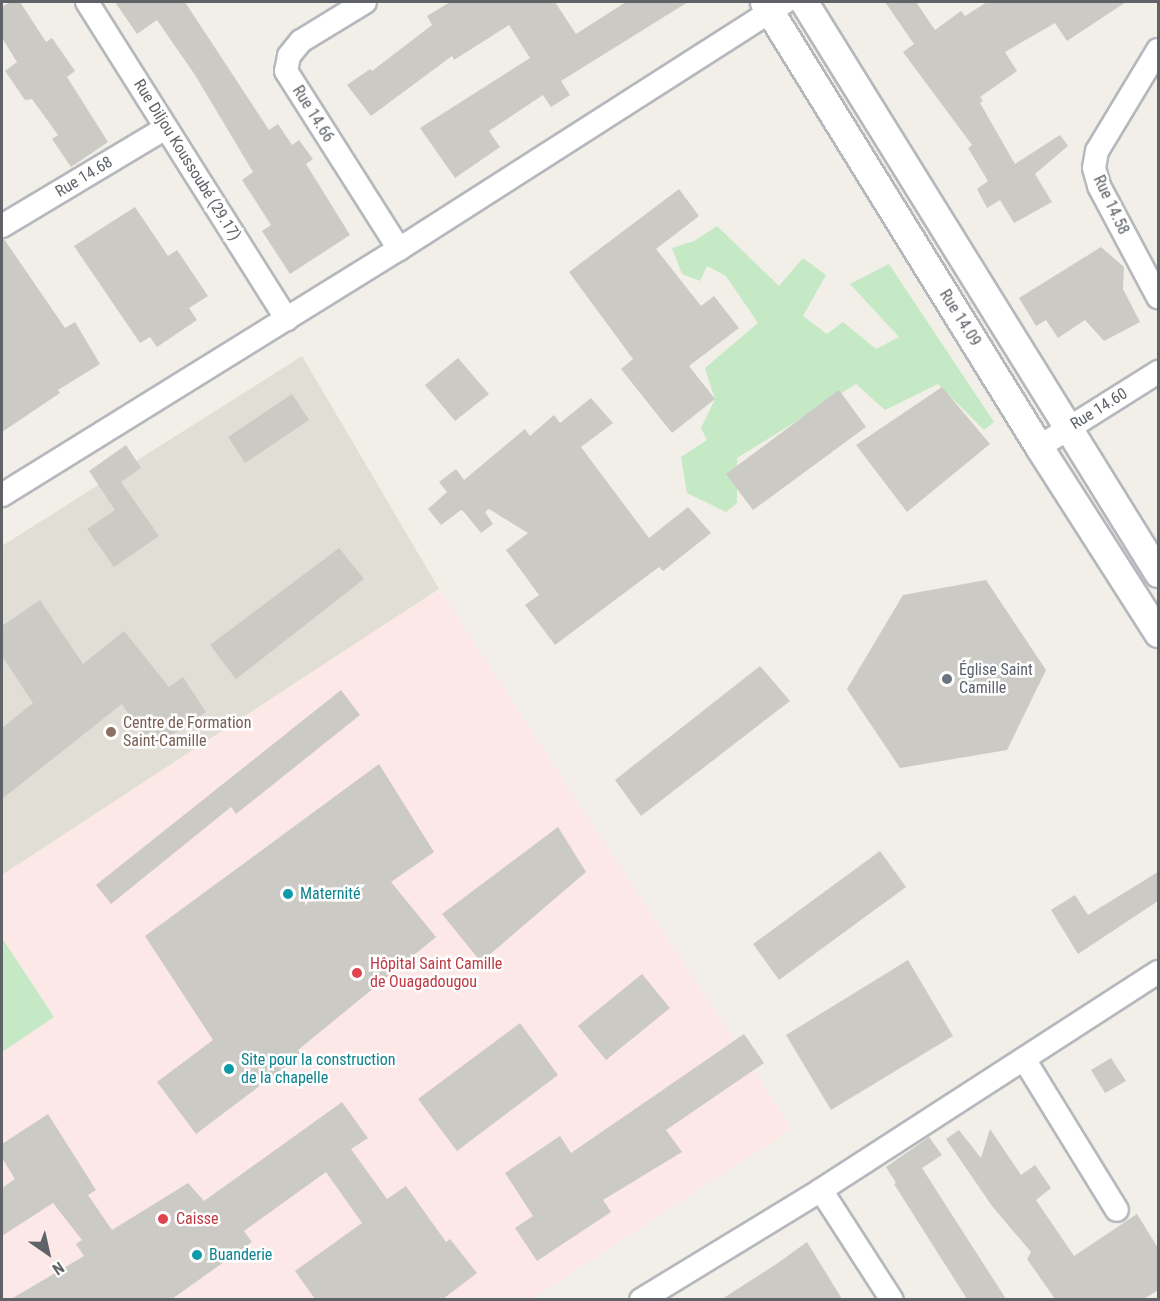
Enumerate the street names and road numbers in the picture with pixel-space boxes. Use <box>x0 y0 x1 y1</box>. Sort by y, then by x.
street label: Rue Diljou Koussoubé (29.17) <box>129 76 245 244</box>
street label: Rue 14.66 <box>288 82 338 146</box>
street label: Rue 14.68 <box>52 152 116 202</box>
street label: Rue 14.58 <box>1089 172 1133 238</box>
street label: Rue 14.09 <box>935 286 985 350</box>
street label: Rue 14.60 <box>1067 384 1131 434</box>

